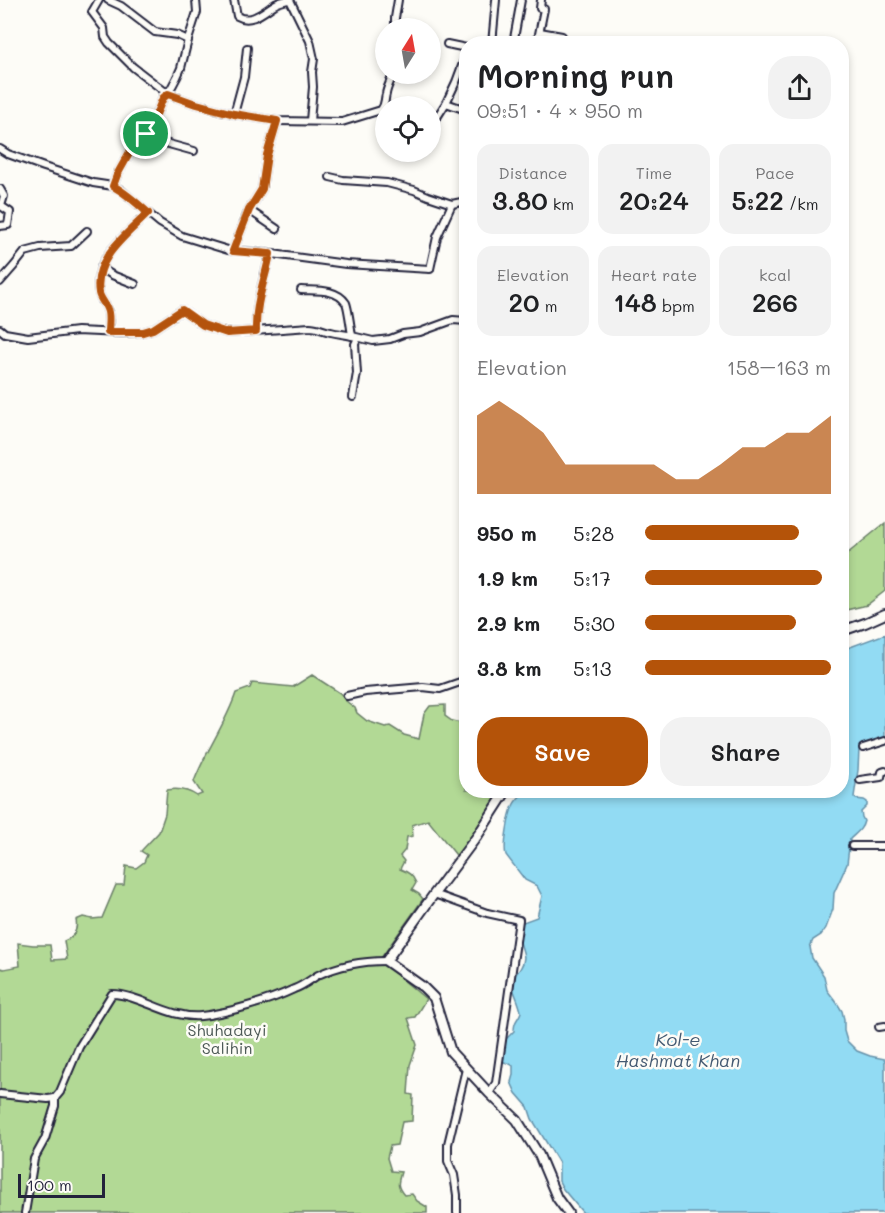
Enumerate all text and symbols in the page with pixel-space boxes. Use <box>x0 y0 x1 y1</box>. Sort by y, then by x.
north arrow <box>375 18 441 84</box>
map controls <box>375 18 441 162</box>
text: Morning run <box>477 53 674 96</box>
button: share <box>768 56 831 119</box>
button: locate <box>375 96 441 162</box>
text: 09:51 · 4 × 950 m <box>477 97 643 123</box>
pin <box>120 108 171 159</box>
icon: arrive <box>129 117 162 150</box>
text: Distance <box>499 162 567 183</box>
text: Time <box>636 162 672 183</box>
text: Pace <box>755 162 795 183</box>
text: 3.80 <box>492 183 548 217</box>
text: 20:24 <box>619 183 689 217</box>
text: 5:22 <box>731 183 784 217</box>
text: km <box>548 193 574 214</box>
text: /km <box>784 193 819 214</box>
text: Elevation <box>497 264 569 285</box>
text: Heart rate <box>611 264 697 285</box>
text: kcal <box>759 264 791 285</box>
text: 20 <box>509 285 540 319</box>
text: 148 <box>613 285 657 319</box>
text: 266 <box>752 285 798 319</box>
text: m <box>540 295 557 316</box>
text: bpm <box>657 295 695 316</box>
text: Elevation <box>477 354 567 380</box>
text: 158–163 m <box>727 354 831 380</box>
text: 950 m <box>477 520 537 546</box>
text: 5:28 <box>573 520 614 546</box>
text: 1.9 km <box>477 565 538 591</box>
text: 5:17 <box>573 565 611 591</box>
text: 2.9 km <box>477 610 540 636</box>
text: 5:30 <box>573 610 615 636</box>
text: 3.8 km <box>477 655 541 681</box>
text: 5:13 <box>573 655 612 681</box>
button: Save <box>477 717 648 786</box>
button: Share <box>660 717 831 786</box>
park label: Shuhadayi Salihin <box>187 1019 267 1058</box>
water label: Kol-e Hashmat Khan <box>616 1027 740 1072</box>
scale bar <box>18 1171 105 1198</box>
text: 100 m <box>27 1174 72 1195</box>

